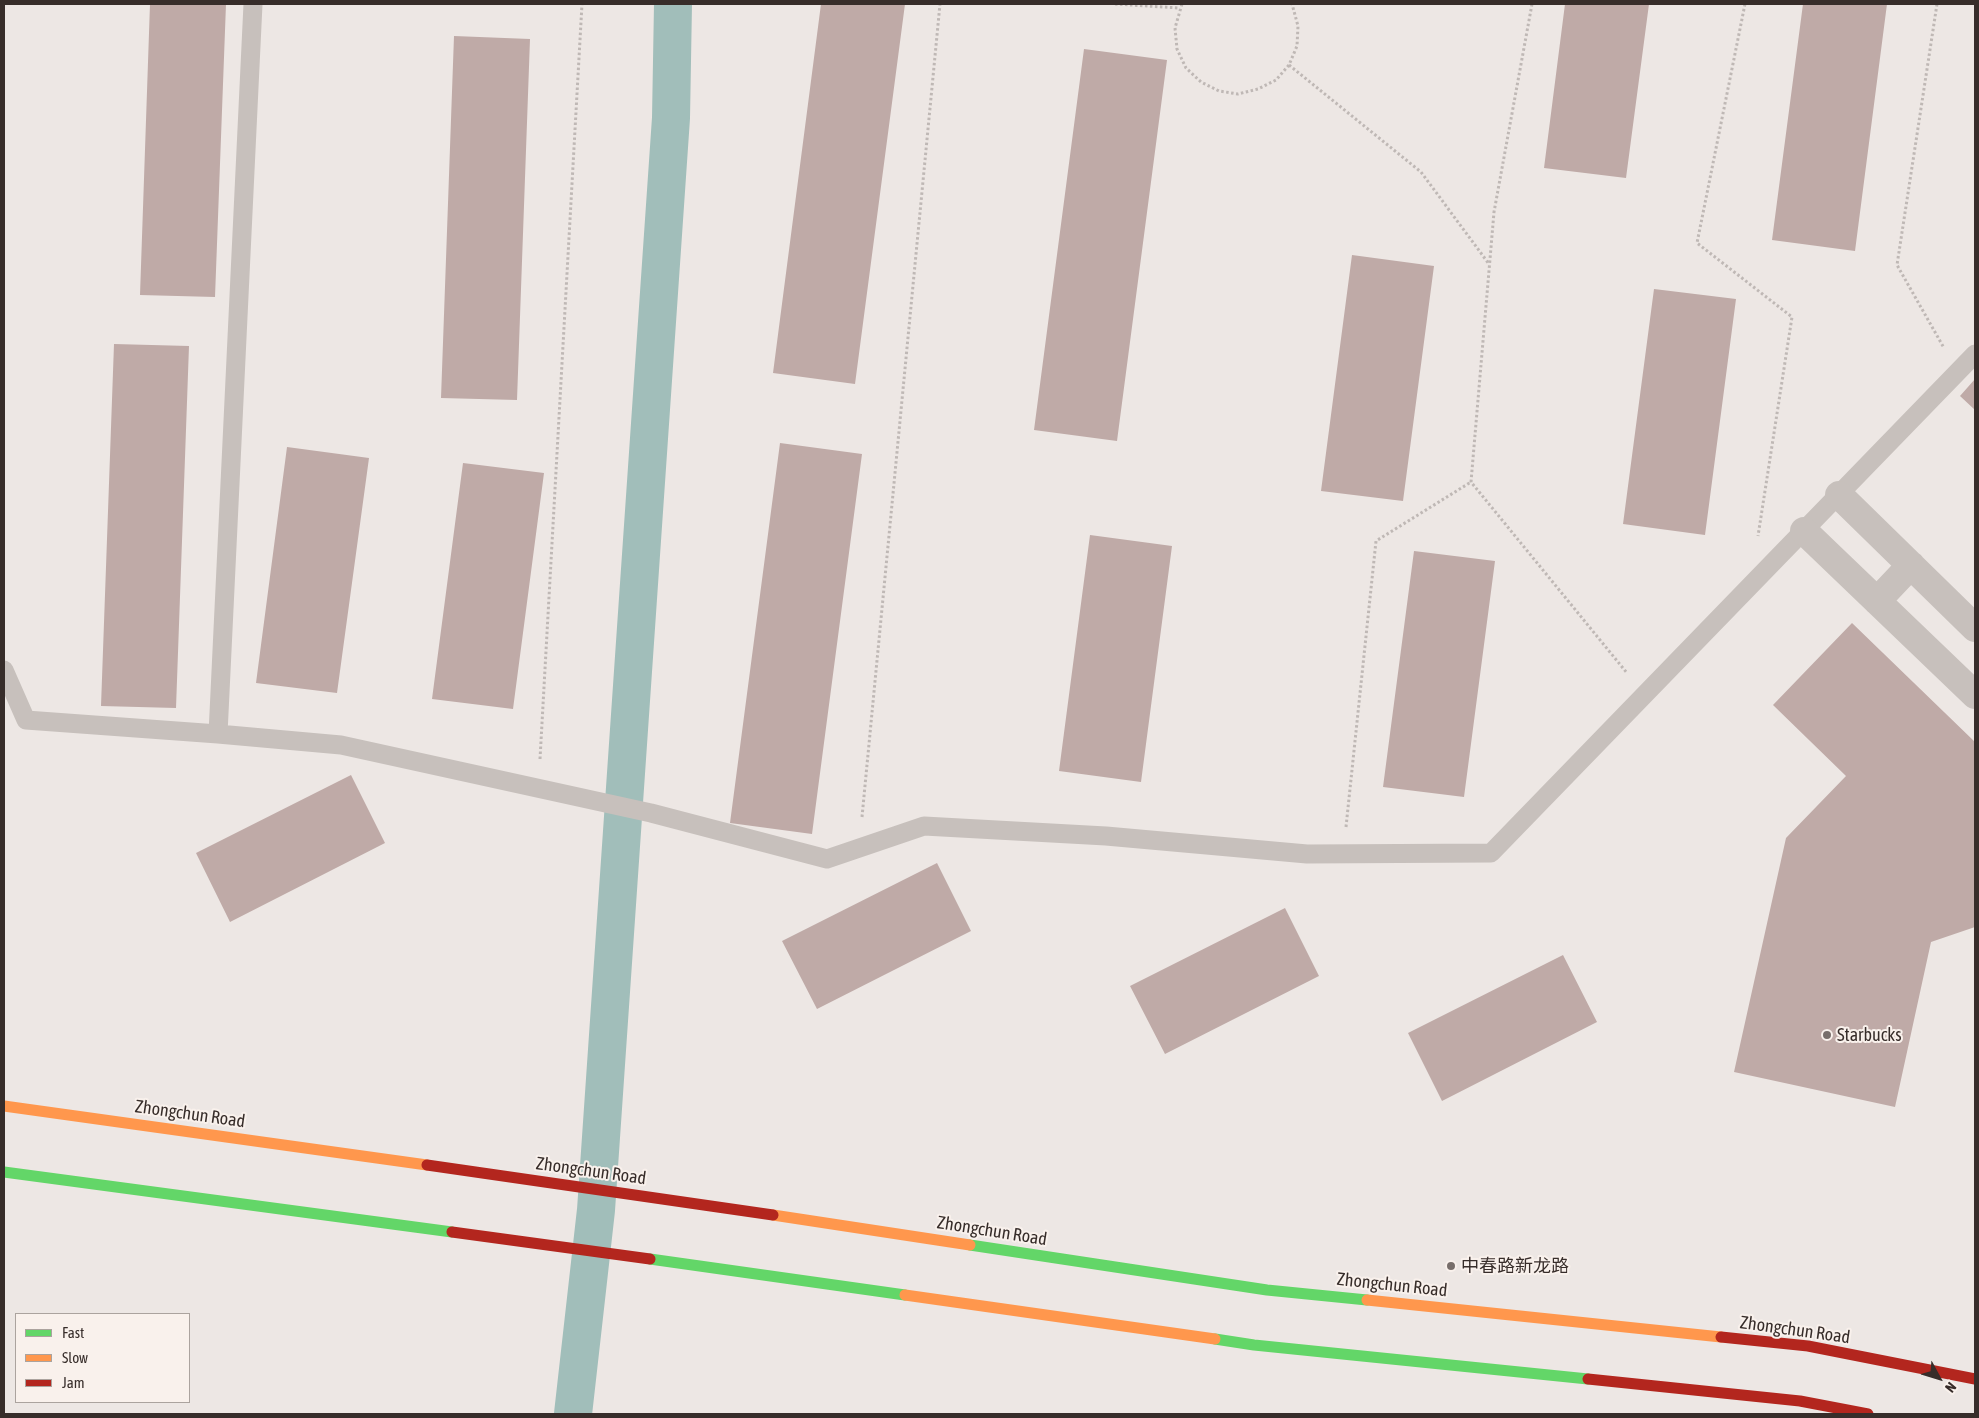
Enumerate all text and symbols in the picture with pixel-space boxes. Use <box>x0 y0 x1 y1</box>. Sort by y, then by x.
place label: Starbucks <box>1837 1024 1902 1046</box>
marker: Starbucks <box>1821 1029 1833 1041</box>
street label: Zhongchun Road <box>134 1096 246 1132</box>
street label: Zhongchun Road <box>535 1153 647 1189</box>
street label: Zhongchun Road <box>935 1212 1049 1250</box>
place label: 中春路新龙路 <box>1461 1255 1569 1277</box>
marker: 中春路新龙路 <box>1445 1260 1457 1272</box>
street label: Zhongchun Road <box>1336 1268 1448 1302</box>
street label: Zhongchun Road <box>1739 1312 1851 1348</box>
legend <box>15 1313 190 1403</box>
text: Fast <box>62 1324 84 1341</box>
text: Slow <box>62 1349 88 1366</box>
north arrow <box>1914 1353 1964 1403</box>
text: Jam <box>62 1374 85 1391</box>
text: N <box>1942 1379 1959 1396</box>

